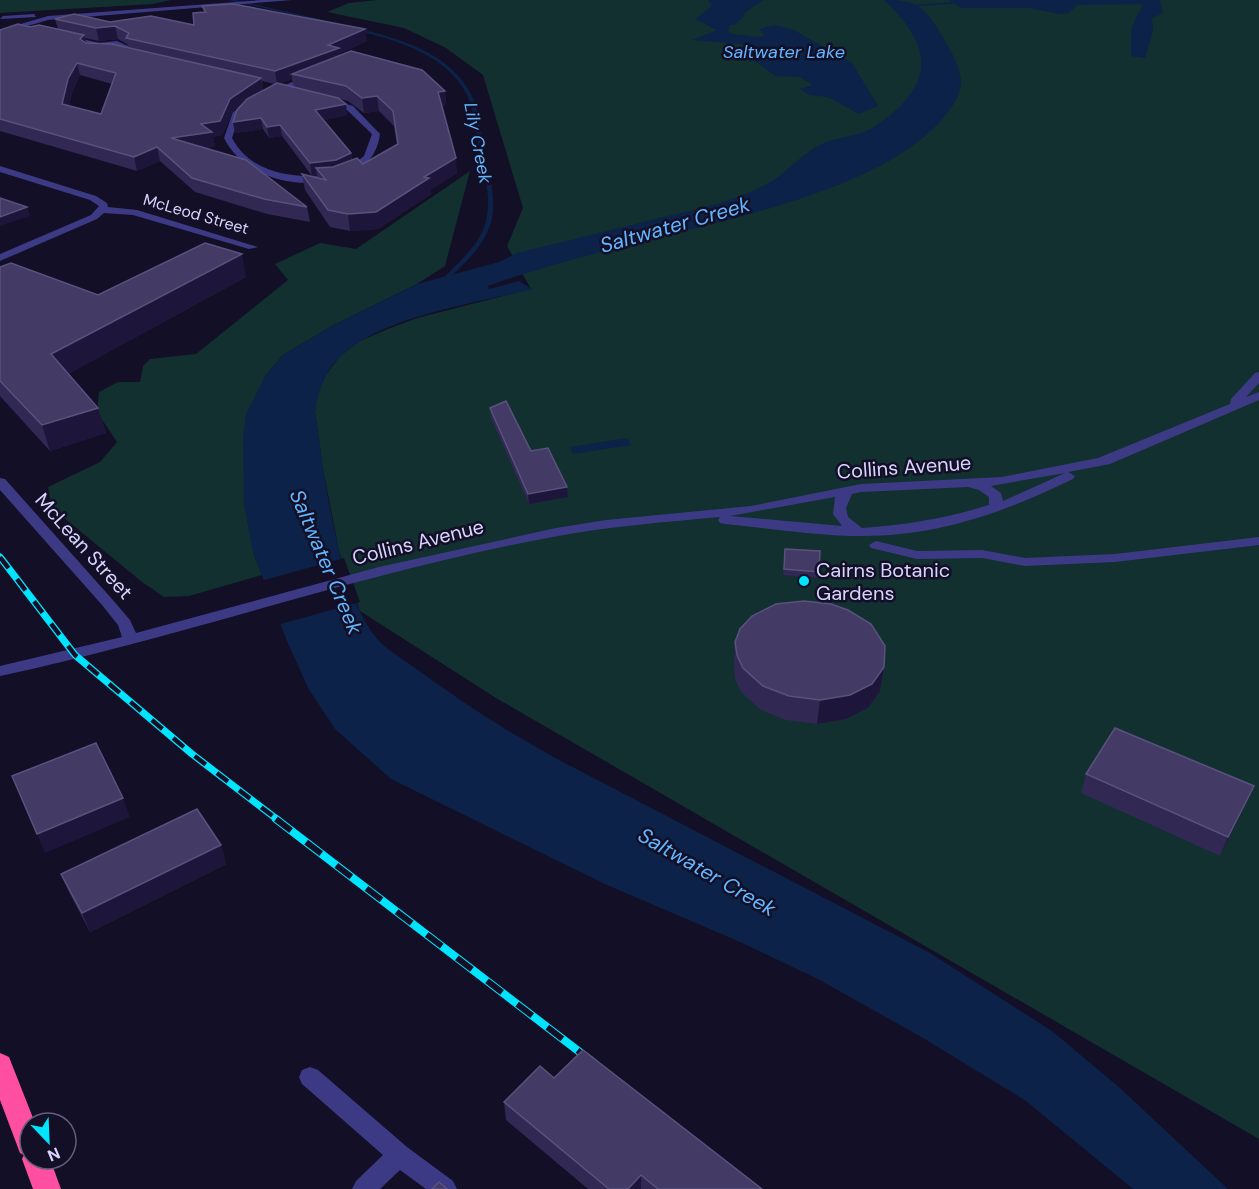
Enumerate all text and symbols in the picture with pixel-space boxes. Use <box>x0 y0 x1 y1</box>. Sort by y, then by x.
water label: Saltwater Lake <box>723 40 845 64</box>
water label: Lily Creek <box>458 100 498 186</box>
street label: McLeod Street <box>141 189 251 239</box>
water label: Saltwater Creek <box>597 190 754 260</box>
street label: Collins Avenue <box>836 449 972 485</box>
water label: Saltwater Creek <box>283 485 369 639</box>
street label: McLean Street <box>29 487 139 605</box>
street label: Collins Avenue <box>349 513 487 571</box>
place label: Cairns Botanic Gardens <box>816 557 950 606</box>
marker: Cairns Botanic Gardens <box>797 574 811 588</box>
water label: Saltwater Creek <box>633 821 781 923</box>
north arrow <box>18 1111 78 1171</box>
text: N <box>44 1142 63 1166</box>

